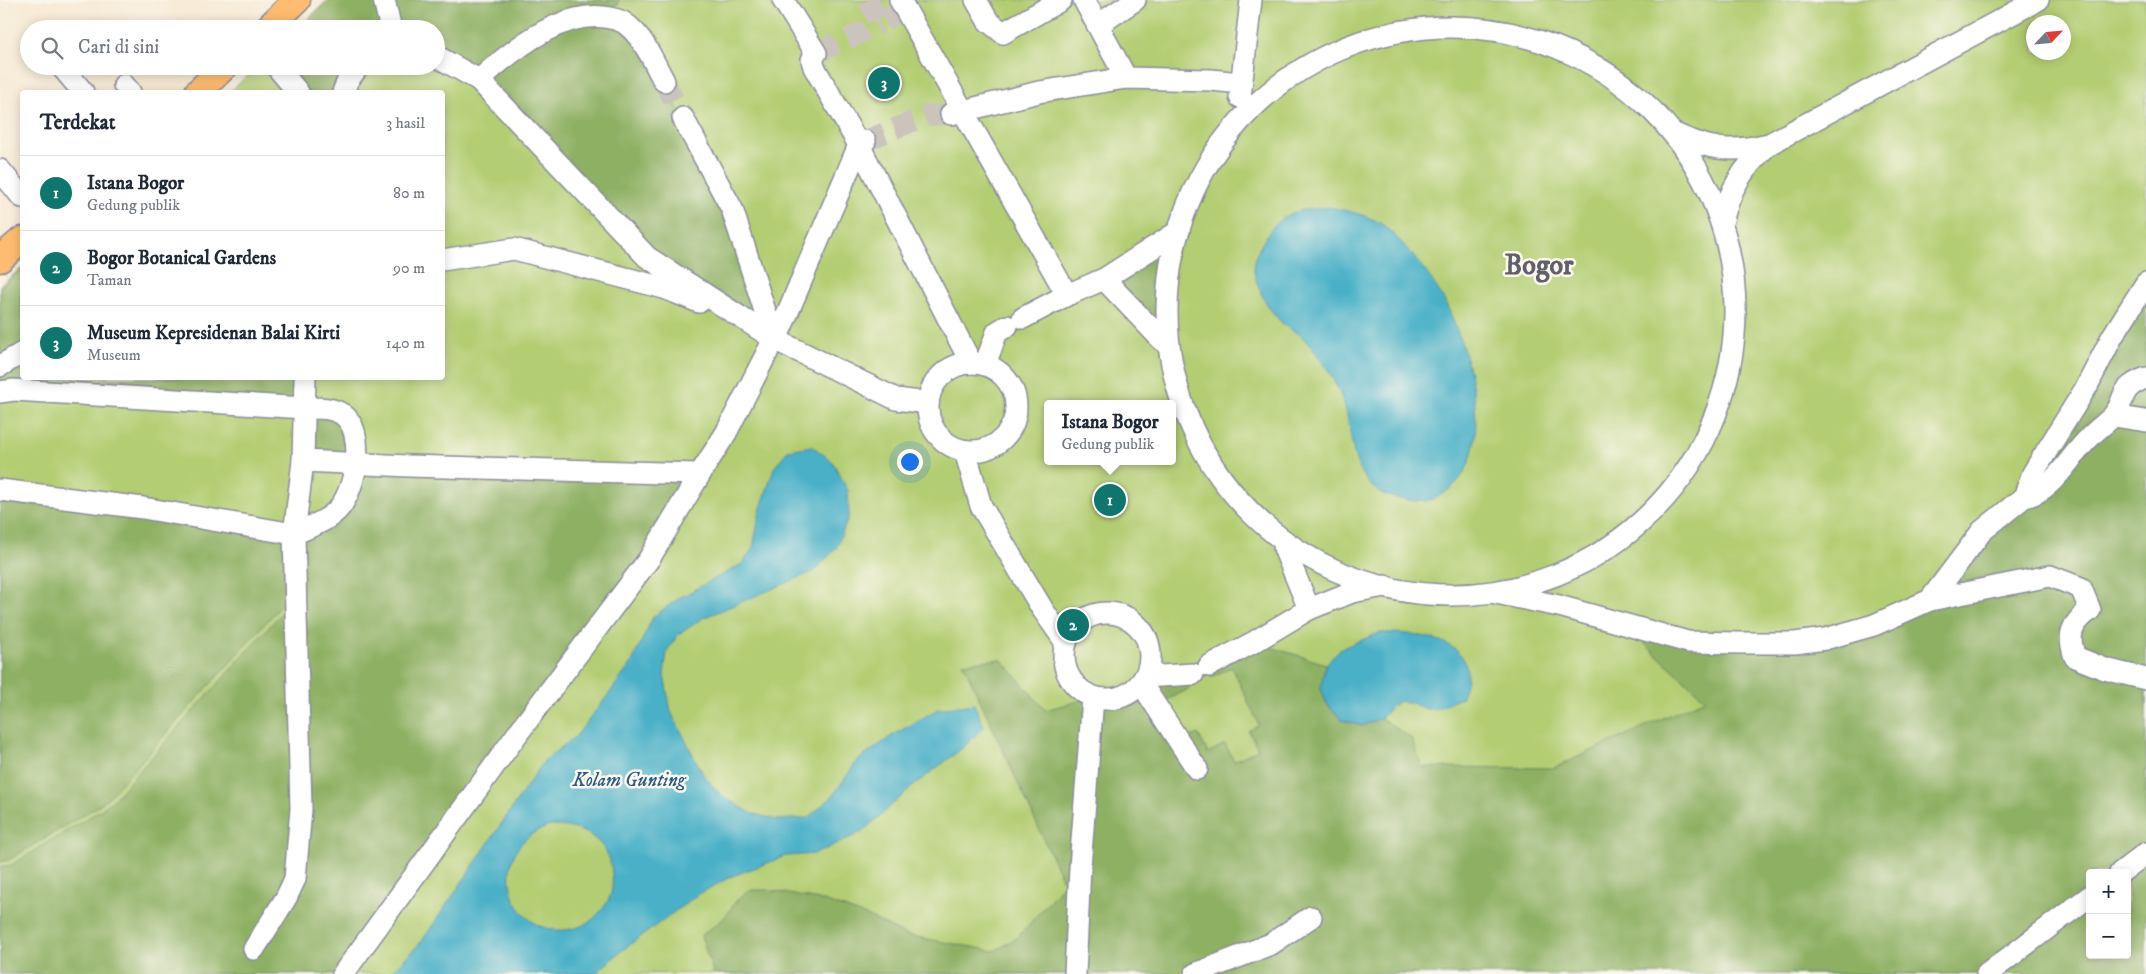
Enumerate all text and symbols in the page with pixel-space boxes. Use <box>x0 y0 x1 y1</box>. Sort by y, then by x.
north arrow <box>2026 15 2071 60</box>
search box <box>20 20 445 75</box>
icon: search <box>38 34 66 62</box>
text: Cari di sini <box>78 36 159 59</box>
pin: 3 <box>868 64 900 102</box>
text: Terdekat <box>40 110 115 136</box>
text: 3 hasil <box>386 113 425 133</box>
text: Istana Bogor <box>87 172 184 195</box>
text: 1 <box>53 183 59 203</box>
text: 80 m <box>393 183 425 203</box>
text: Gedung publik <box>87 195 180 215</box>
text: Bogor Botanical Gardens <box>87 247 276 270</box>
district label: Bogor <box>1505 248 1574 283</box>
text: 2 <box>52 258 60 278</box>
text: 90 m <box>393 258 425 278</box>
text: Taman <box>87 270 132 290</box>
text: Museum Kepresidenan Balai Kirti <box>87 322 340 345</box>
text: 3 <box>53 333 59 353</box>
text: 140 m <box>386 333 425 353</box>
text: Museum <box>87 345 141 365</box>
popup <box>1044 400 1176 465</box>
text: Istana Bogor <box>1061 411 1159 434</box>
text: Gedung publik <box>1061 434 1155 454</box>
your location <box>897 449 923 475</box>
pin: 1 <box>1094 481 1126 519</box>
pin: 2 <box>1057 606 1089 644</box>
water label: Kolam Gunting <box>572 769 687 792</box>
map controls <box>2086 869 2131 959</box>
button: + <box>2086 869 2131 914</box>
button: − <box>2086 914 2131 959</box>

